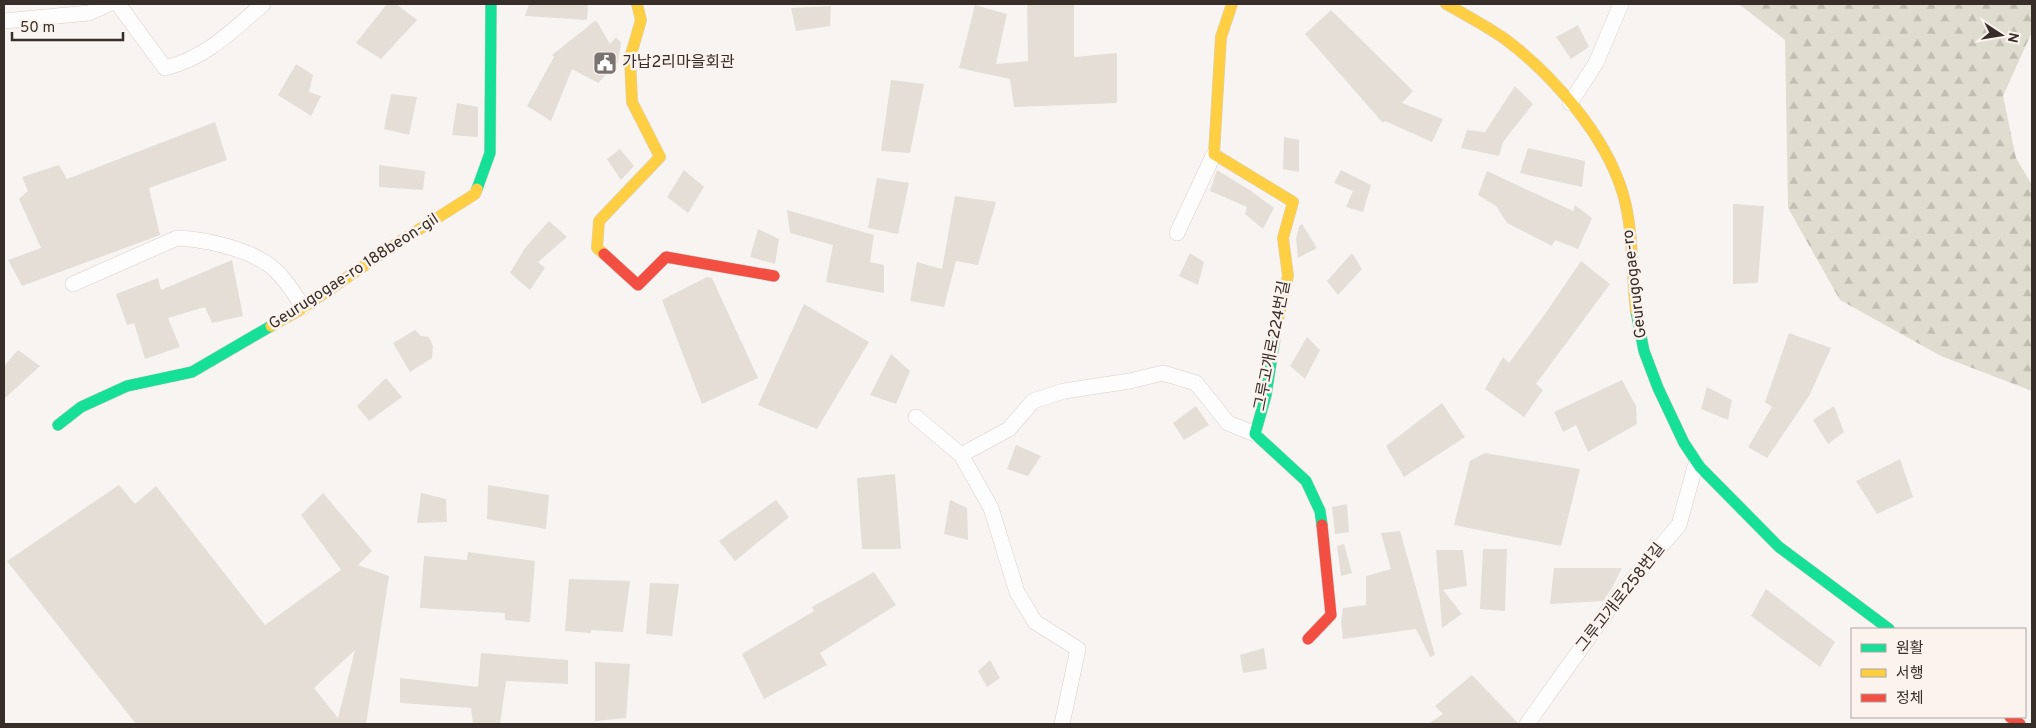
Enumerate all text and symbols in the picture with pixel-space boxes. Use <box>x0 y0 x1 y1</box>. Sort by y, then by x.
scale bar <box>12 10 124 42</box>
north arrow <box>1976 10 2026 60</box>
text: 50 m <box>20 19 55 38</box>
text: N <box>2003 31 2022 44</box>
public building icon: 가납2리마을회관 <box>592 50 618 76</box>
place label: 가납2리마을회관 <box>622 53 735 73</box>
street label: Geurugogae-ro 188beon-gil <box>265 210 443 334</box>
street label: Geurugogae-ro <box>1618 228 1652 340</box>
street label: 그루고개로224번길 <box>1251 279 1295 413</box>
street label: 그루고개로258번길 <box>1572 540 1670 656</box>
legend <box>1851 628 2026 718</box>
text: 원활 <box>1896 640 1924 659</box>
text: 서행 <box>1896 665 1924 684</box>
text: 정체 <box>1896 690 1924 709</box>

